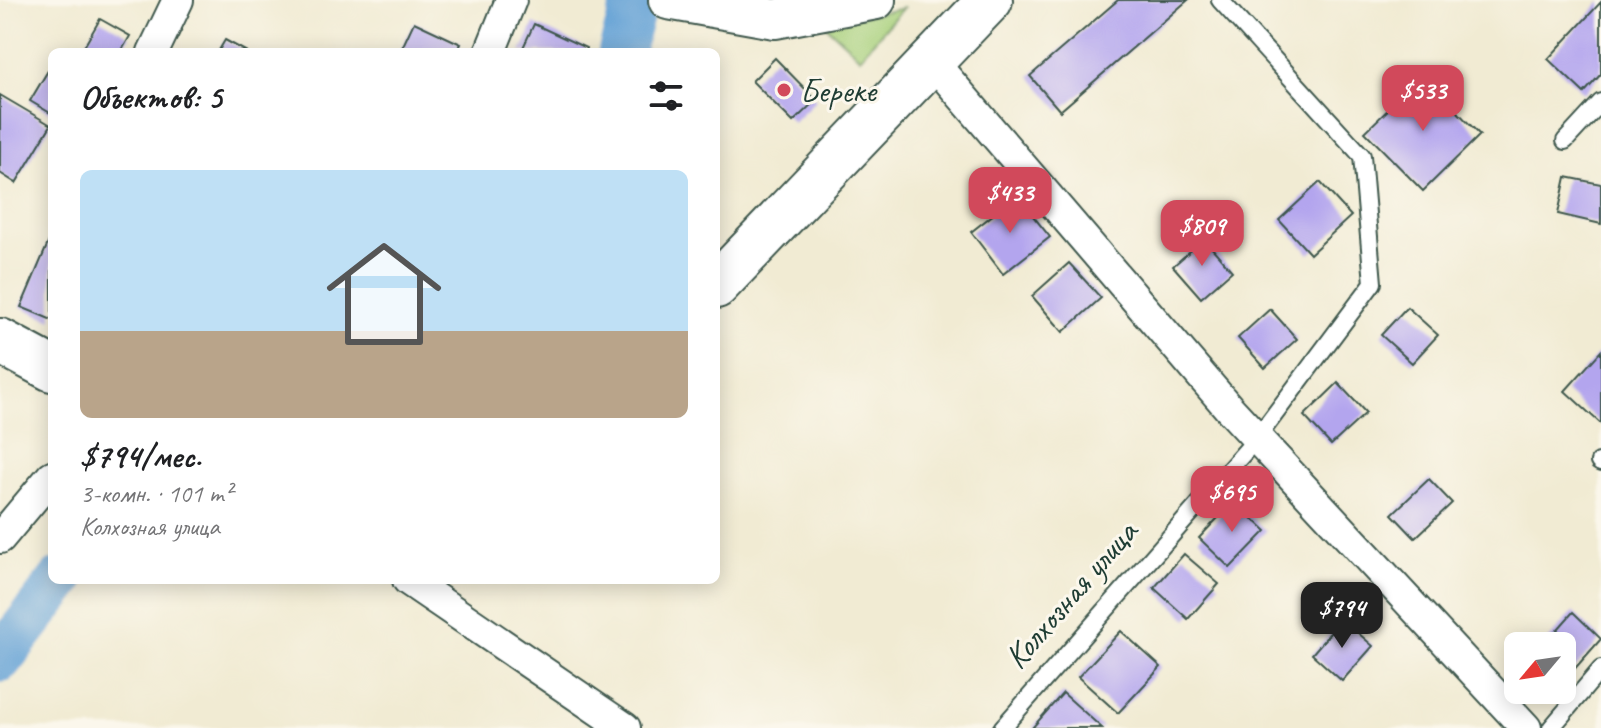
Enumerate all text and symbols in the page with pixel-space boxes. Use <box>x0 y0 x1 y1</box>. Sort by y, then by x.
pin: $533 <box>1376 65 1470 133</box>
place label: Береке <box>800 69 878 112</box>
icon: filters <box>644 74 688 118</box>
text: $533 <box>1400 74 1446 107</box>
text: Объектов: 5 <box>80 75 222 118</box>
marker: Береке <box>775 81 793 99</box>
pin: $433 <box>963 167 1057 235</box>
text: $433 <box>987 176 1033 209</box>
pin: $809 <box>1155 200 1249 268</box>
text: $809 <box>1179 209 1225 242</box>
icon: home <box>312 222 456 366</box>
text: $794/мес. <box>80 434 201 477</box>
pin: $695 <box>1185 466 1279 534</box>
text: $695 <box>1209 475 1255 508</box>
text: 3-комн. · 101 m² <box>80 477 232 510</box>
text: Колхозная улица <box>80 510 220 543</box>
street label: Колхозная улица <box>994 510 1148 677</box>
pin: $794 <box>1295 582 1389 650</box>
text: $794 <box>1319 591 1365 624</box>
north arrow <box>1504 632 1576 704</box>
map controls <box>1504 632 1576 704</box>

